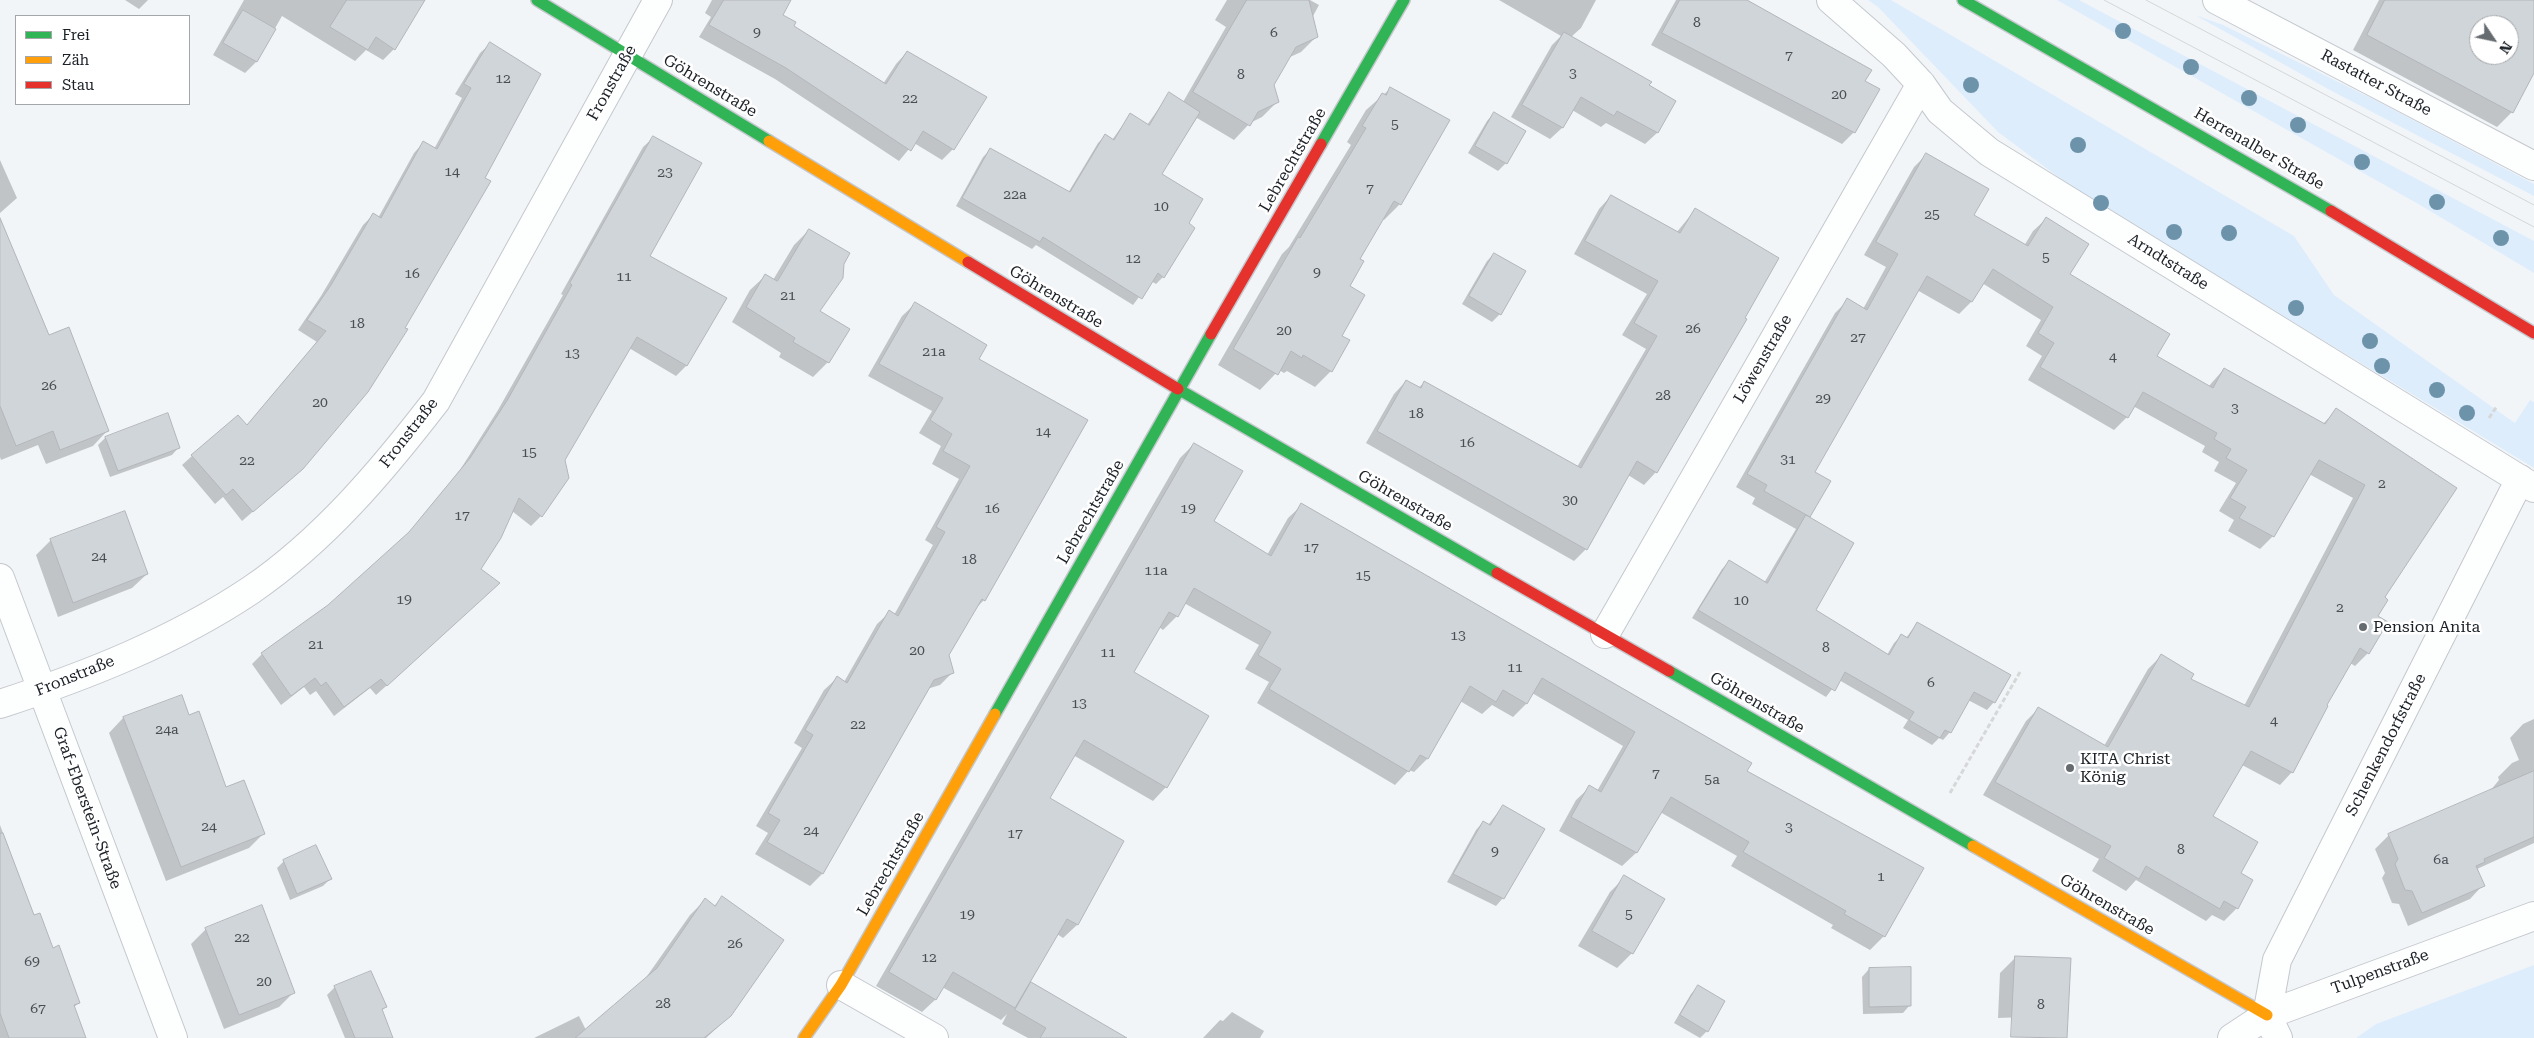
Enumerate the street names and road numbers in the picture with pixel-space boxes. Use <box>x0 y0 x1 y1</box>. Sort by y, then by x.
street label: Fronstraße <box>583 42 641 124</box>
street label: Rastatter Straße <box>2317 46 2435 120</box>
street label: Göhrenstraße <box>660 51 760 121</box>
street label: Herrenalber Straße <box>2191 104 2327 194</box>
street label: Lebrechtstraße <box>1255 105 1331 215</box>
street label: Arndtstraße <box>2124 230 2212 294</box>
street label: Göhrenstraße <box>1006 262 1106 332</box>
street label: Löwenstraße <box>1730 311 1796 407</box>
street label: Fronstraße <box>376 394 442 472</box>
street label: Lebrechtstraße <box>1053 457 1129 567</box>
street label: Göhrenstraße <box>1354 466 1456 536</box>
street label: Fronstraße <box>33 651 117 701</box>
street label: Göhrenstraße <box>1706 668 1808 738</box>
street label: Schenkendorfstraße <box>2342 671 2430 819</box>
street label: Graf-Eberstein-Straße <box>49 724 125 892</box>
street label: Lebrechtstraße <box>853 809 929 919</box>
street label: Göhrenstraße <box>2056 870 2158 940</box>
street label: Tulpenstraße <box>2329 945 2431 999</box>

